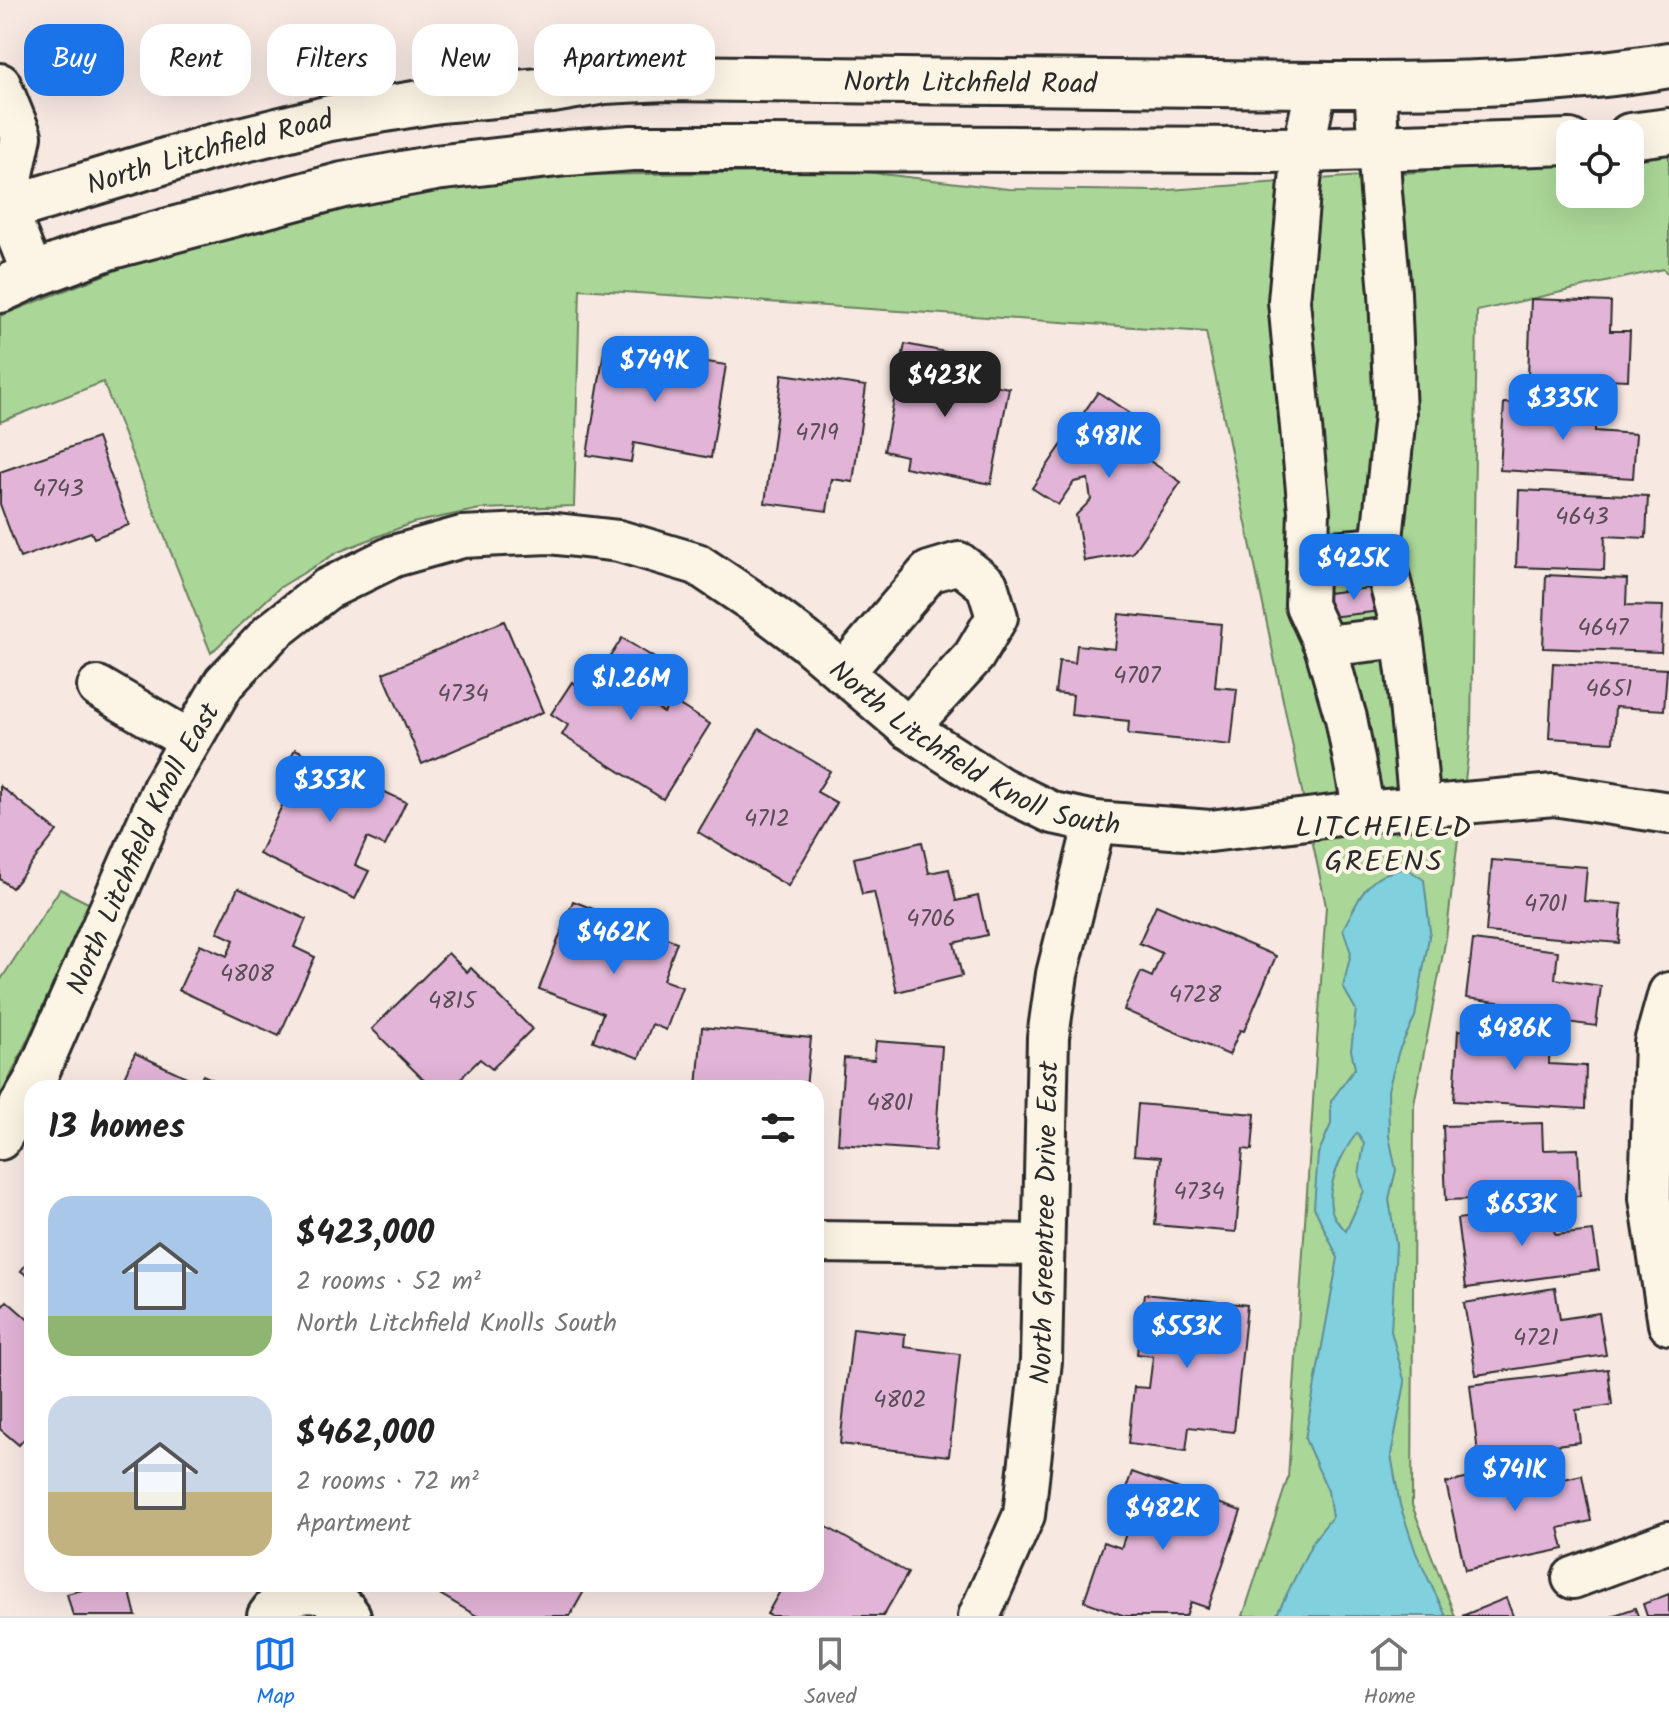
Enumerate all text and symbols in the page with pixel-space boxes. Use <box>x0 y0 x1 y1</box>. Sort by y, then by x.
chip: Buy <box>24 24 124 96</box>
chip: Rent <box>140 24 251 96</box>
chip: Filters <box>267 24 396 96</box>
chip: New <box>412 24 518 96</box>
chip: Apartment <box>534 24 715 96</box>
street label: North Litchfield Road <box>843 60 1098 108</box>
street label: North Litchfield Road <box>81 98 339 209</box>
map controls <box>1556 120 1644 208</box>
button: locate <box>1556 120 1644 208</box>
pin: $749K <box>599 336 711 404</box>
text: $749K <box>620 341 690 383</box>
pin: $423K <box>889 351 1001 419</box>
text: $423K <box>908 356 982 398</box>
pin: $335K <box>1507 374 1619 442</box>
text: $335K <box>1527 379 1599 421</box>
pin: $981K <box>1053 412 1165 480</box>
house number: 4719 <box>795 414 839 453</box>
text: $981K <box>1075 417 1143 459</box>
house number: 4743 <box>32 470 84 509</box>
house number: 4643 <box>1555 498 1609 537</box>
pin: $425K <box>1298 534 1410 602</box>
text: $425K <box>1317 539 1391 581</box>
house number: 4647 <box>1578 609 1629 648</box>
street label: North Litchfield Knoll South <box>818 650 1122 849</box>
pin: $1.26M <box>566 654 696 722</box>
house number: 4707 <box>1113 657 1162 696</box>
text: $1.26M <box>592 659 670 701</box>
house number: 4651 <box>1586 670 1633 709</box>
house number: 4734 <box>437 675 489 714</box>
street label: North Litchfield Knoll East <box>55 694 234 1002</box>
pin: $353K <box>274 756 386 824</box>
text: $353K <box>294 761 366 803</box>
house number: 4712 <box>744 800 790 839</box>
district label: LITCHFIELD GREENS <box>1295 805 1473 887</box>
house number: 4701 <box>1524 885 1568 924</box>
house number: 4706 <box>906 900 956 939</box>
pin: $462K <box>558 908 670 976</box>
text: $462K <box>577 913 651 955</box>
house number: 4808 <box>220 955 275 994</box>
house number: 4728 <box>1169 976 1222 1015</box>
house number: 4815 <box>428 982 478 1021</box>
pin: $486K <box>1459 1004 1571 1072</box>
text: $486K <box>1478 1009 1552 1051</box>
street label: North Greentree Drive East <box>1019 1059 1073 1387</box>
house number: 4801 <box>866 1084 914 1123</box>
text: 13 homes <box>48 1101 185 1155</box>
icon: filters <box>756 1106 800 1150</box>
house number: 4734 <box>1173 1173 1225 1212</box>
pin: $653K <box>1466 1180 1578 1248</box>
text: $653K <box>1486 1185 1558 1227</box>
text: $423,000 <box>296 1207 434 1261</box>
icon: home <box>112 1228 208 1324</box>
text: 2 rooms · 52 m² <box>296 1261 481 1303</box>
pin: $553K <box>1131 1302 1243 1370</box>
text: North Litchfield Knolls South <box>296 1303 617 1345</box>
text: $553K <box>1151 1307 1223 1349</box>
house number: 4721 <box>1513 1319 1559 1358</box>
house number: 4802 <box>873 1381 927 1420</box>
text: $462,000 <box>296 1407 434 1461</box>
icon: home <box>112 1428 208 1524</box>
pin: $741K <box>1459 1445 1571 1513</box>
text: $741K <box>1482 1450 1548 1492</box>
text: 2 rooms · 72 m² <box>296 1461 479 1503</box>
pin: $482K <box>1107 1484 1219 1552</box>
text: $482K <box>1125 1489 1201 1531</box>
text: Apartment <box>296 1503 411 1545</box>
tab: Map <box>253 1632 297 1715</box>
tab: Saved <box>804 1632 857 1715</box>
tab: Home <box>1363 1632 1416 1715</box>

